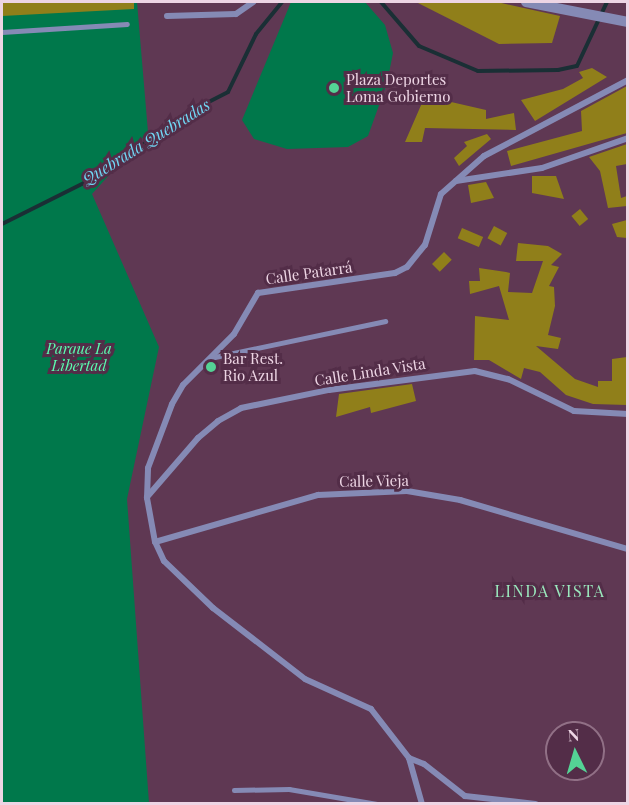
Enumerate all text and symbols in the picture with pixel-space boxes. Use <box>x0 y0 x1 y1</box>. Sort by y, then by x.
place label: Plaza Deportes Loma Gobierno <box>346 70 451 105</box>
marker: Plaza Deportes Loma Gobierno <box>327 81 341 95</box>
water label: Quebrada Quebradas <box>79 95 213 189</box>
street label: Calle Patarrá <box>265 258 353 288</box>
park label: Parque La Libertad <box>46 339 112 374</box>
place label: Bar Rest. Rio Azul <box>223 349 283 384</box>
street label: Calle Linda Vista <box>313 354 427 390</box>
marker: Bar Rest. Rio Azul <box>204 360 218 374</box>
street label: Calle Vieja <box>339 471 409 491</box>
district label: LINDA VISTA <box>494 581 606 601</box>
north arrow <box>545 721 605 781</box>
text: N <box>567 724 580 746</box>

